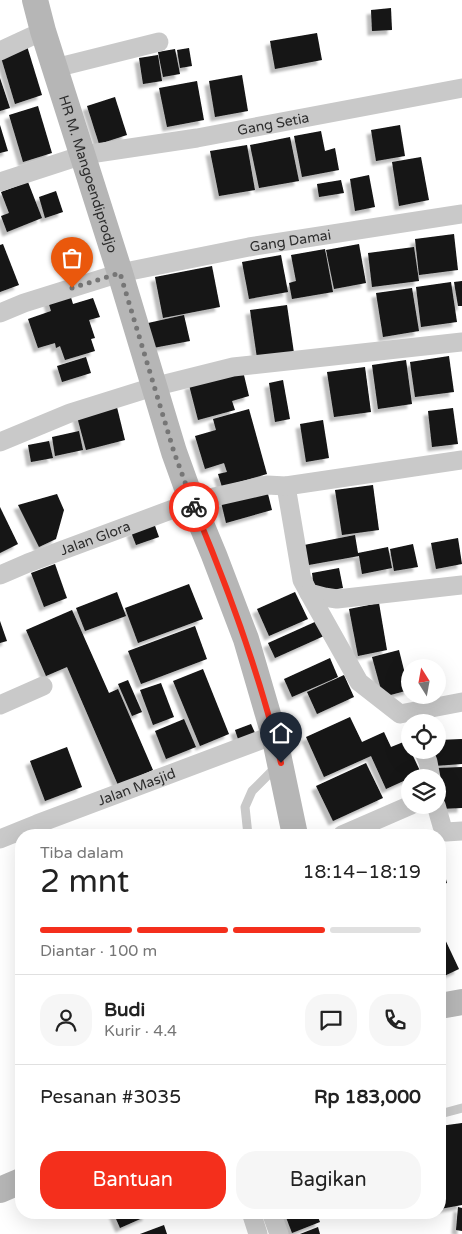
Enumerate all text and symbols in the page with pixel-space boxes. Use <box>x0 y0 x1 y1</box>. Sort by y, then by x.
street label: HR M. Mangoendiprodjo <box>55 93 121 255</box>
street label: Gang Setia <box>236 109 311 139</box>
street label: Gang Damai <box>249 226 332 256</box>
pin <box>51 237 93 288</box>
icon: bag <box>58 244 86 272</box>
courier <box>169 482 219 532</box>
icon: bike <box>180 493 208 521</box>
street label: Jalan Glora <box>58 518 133 559</box>
north arrow <box>401 659 446 704</box>
map controls <box>401 659 446 814</box>
pin <box>260 712 302 763</box>
button: locate <box>401 714 446 759</box>
icon: home <box>267 719 295 747</box>
street label: Jalan Masjid <box>95 765 178 810</box>
button: layers <box>401 769 446 814</box>
text: Tiba dalam <box>40 843 124 863</box>
text: 18:14–18:19 <box>302 861 421 883</box>
text: 2 mnt <box>40 863 129 901</box>
text: Diantar · 100 m <box>40 941 157 961</box>
button: person <box>40 994 92 1046</box>
button: chat <box>305 994 357 1046</box>
button: phone <box>369 994 421 1046</box>
text: Budi <box>104 999 145 1021</box>
text: Kurir · 4.4 <box>104 1021 177 1041</box>
text: Pesanan #3035 <box>40 1086 181 1108</box>
text: Rp 183,000 <box>314 1086 421 1108</box>
button: Bantuan <box>40 1151 226 1209</box>
button: Bagikan <box>236 1151 421 1209</box>

